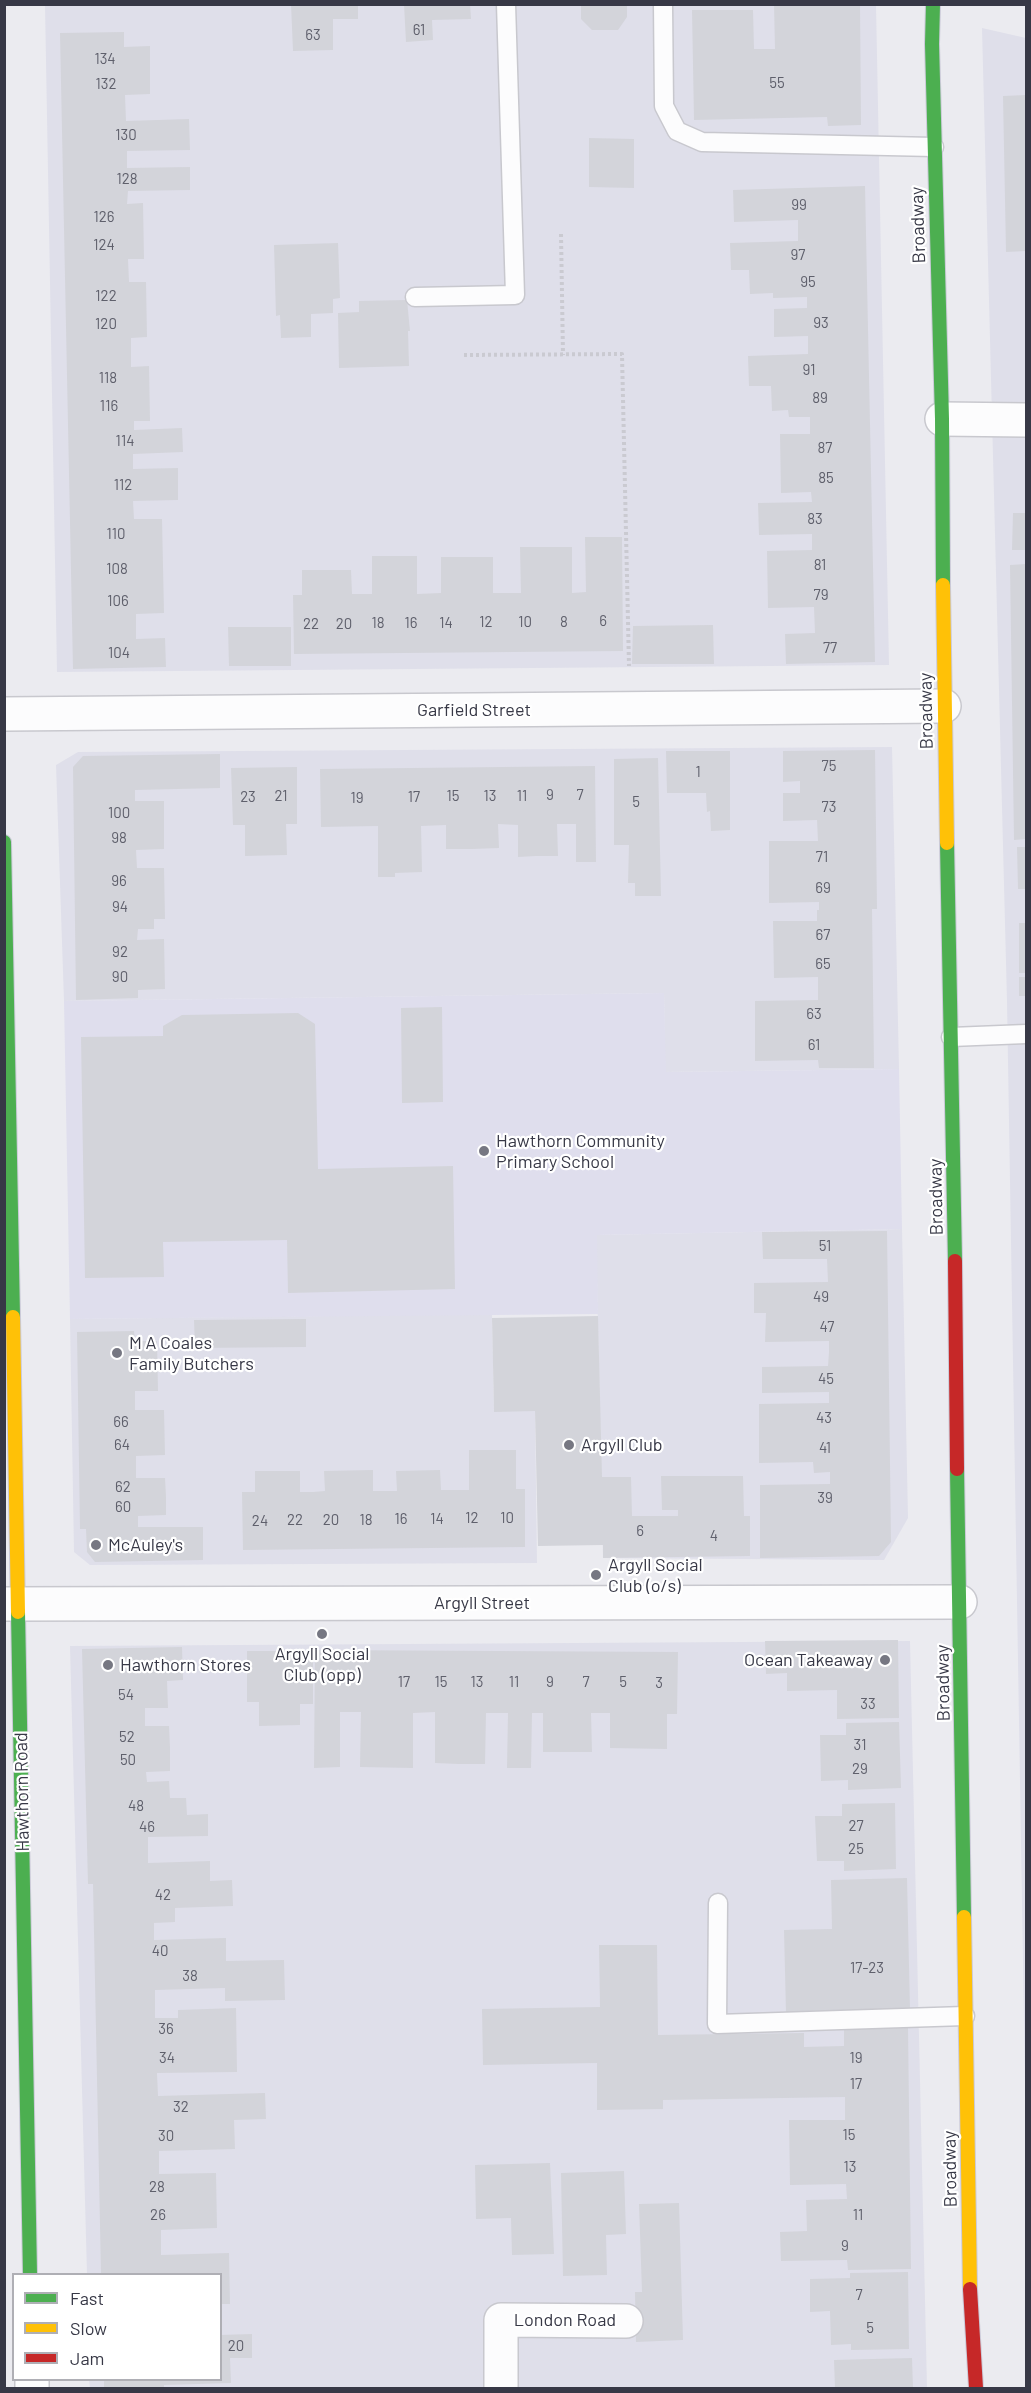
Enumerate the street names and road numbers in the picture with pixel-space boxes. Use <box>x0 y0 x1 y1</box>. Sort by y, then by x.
street label: Broadway <box>906 186 930 264</box>
street label: Broadway <box>915 672 937 750</box>
street label: Garfield Street <box>417 699 531 721</box>
street label: Broadway <box>925 1158 947 1236</box>
street label: Argyll Street <box>434 1592 530 1614</box>
street label: Broadway <box>932 1644 954 1722</box>
street label: Hawthorn Road <box>10 1732 34 1852</box>
street label: Broadway <box>939 2130 961 2208</box>
street label: London Road <box>514 2309 616 2331</box>

